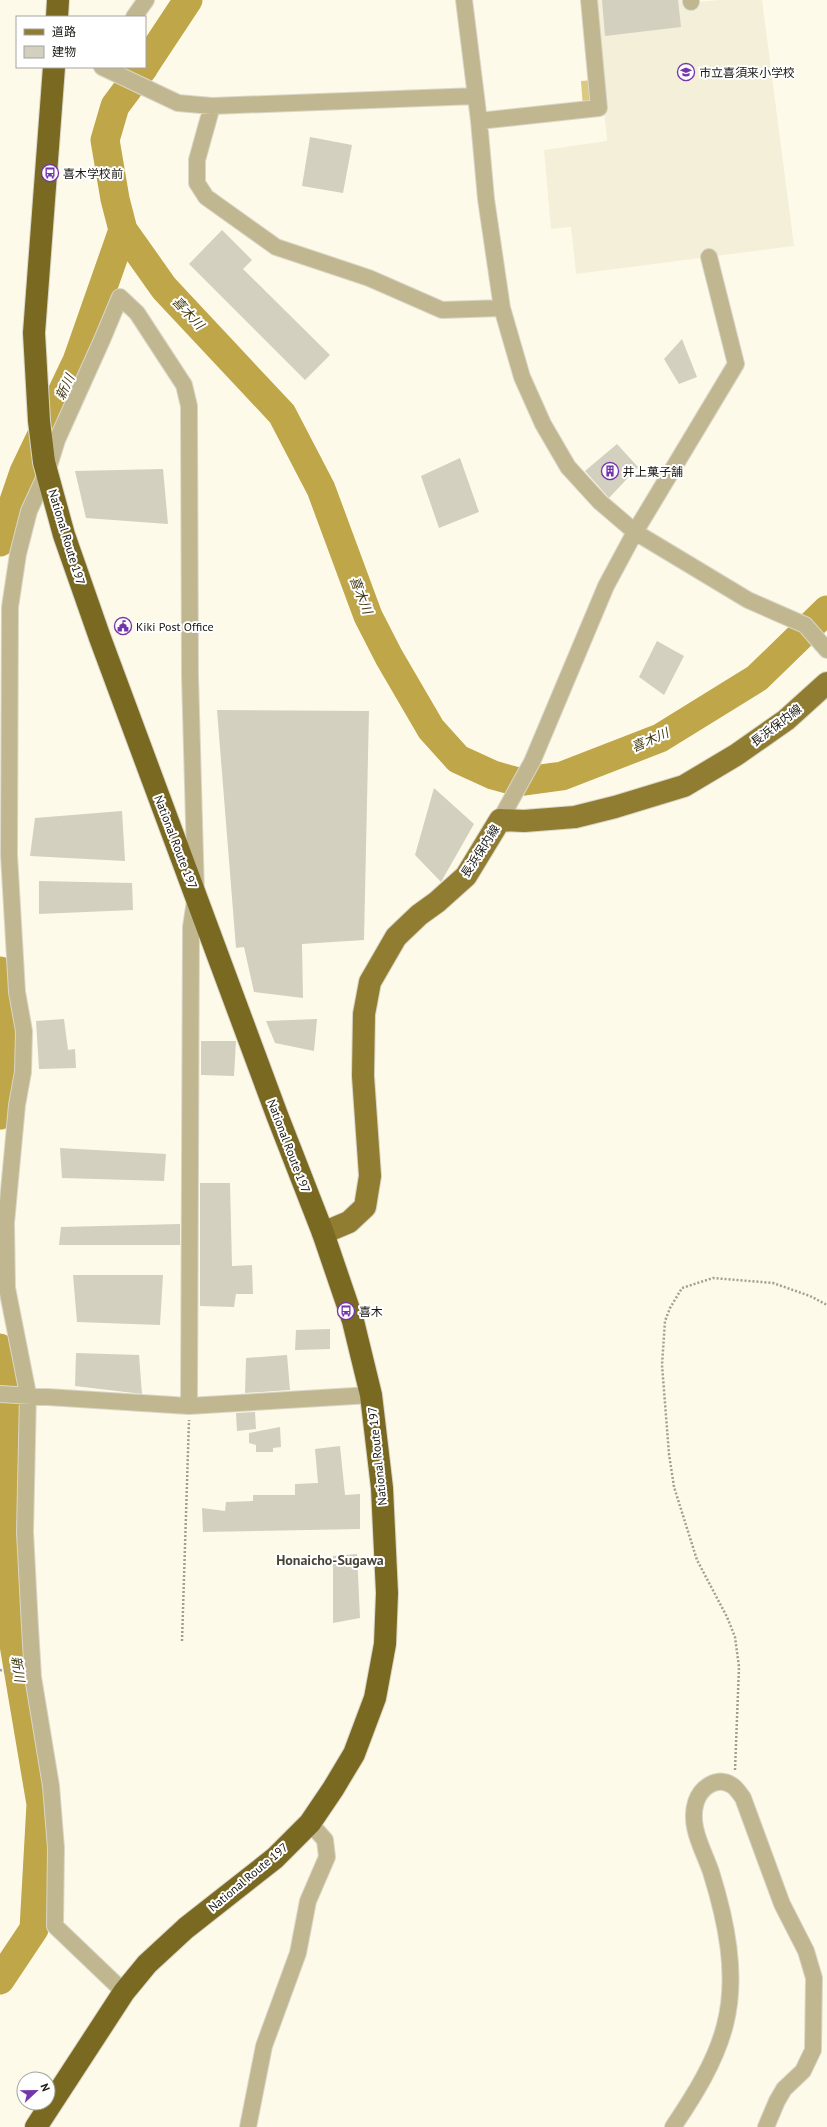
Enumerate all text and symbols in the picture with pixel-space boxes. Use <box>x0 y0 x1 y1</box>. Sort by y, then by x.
legend <box>16 16 146 68</box>
text: 道路 <box>52 24 76 39</box>
text: 建物 <box>52 44 76 59</box>
school or university icon: 市立喜須来小学校 <box>676 62 696 82</box>
place label: 市立喜須来小学校 <box>699 65 795 80</box>
bus stop icon: 喜木学校前 <box>40 163 60 183</box>
place label: 喜木学校前 <box>63 166 123 181</box>
water label: 喜木川 <box>168 293 209 335</box>
water label: 新川 <box>52 370 79 402</box>
building icon: 井上菓子舗 <box>600 461 620 481</box>
place label: 井上菓子舗 <box>623 464 683 479</box>
street label: National Route 197 <box>45 487 89 587</box>
water label: 喜木川 <box>346 574 377 618</box>
public building icon: Kiki Post Office <box>113 616 133 636</box>
place label: Kiki Post Office <box>136 619 214 634</box>
street label: 長浜保内線 <box>748 701 804 749</box>
water label: 喜木川 <box>629 723 673 756</box>
street label: National Route 197 <box>151 793 201 891</box>
street label: 長浜保内線 <box>457 822 503 880</box>
street label: National Route 197 <box>264 1097 314 1195</box>
bus stop icon: 喜木 <box>336 1301 356 1321</box>
place label: 喜木 <box>359 1304 383 1319</box>
street label: National Route 197 <box>364 1406 390 1506</box>
district label: Honaicho-Sugawa <box>276 1551 384 1569</box>
water label: 新川 <box>8 1655 29 1685</box>
street label: National Route 197 <box>205 1839 291 1915</box>
north arrow <box>16 2071 56 2111</box>
text: N <box>37 2081 53 2093</box>

